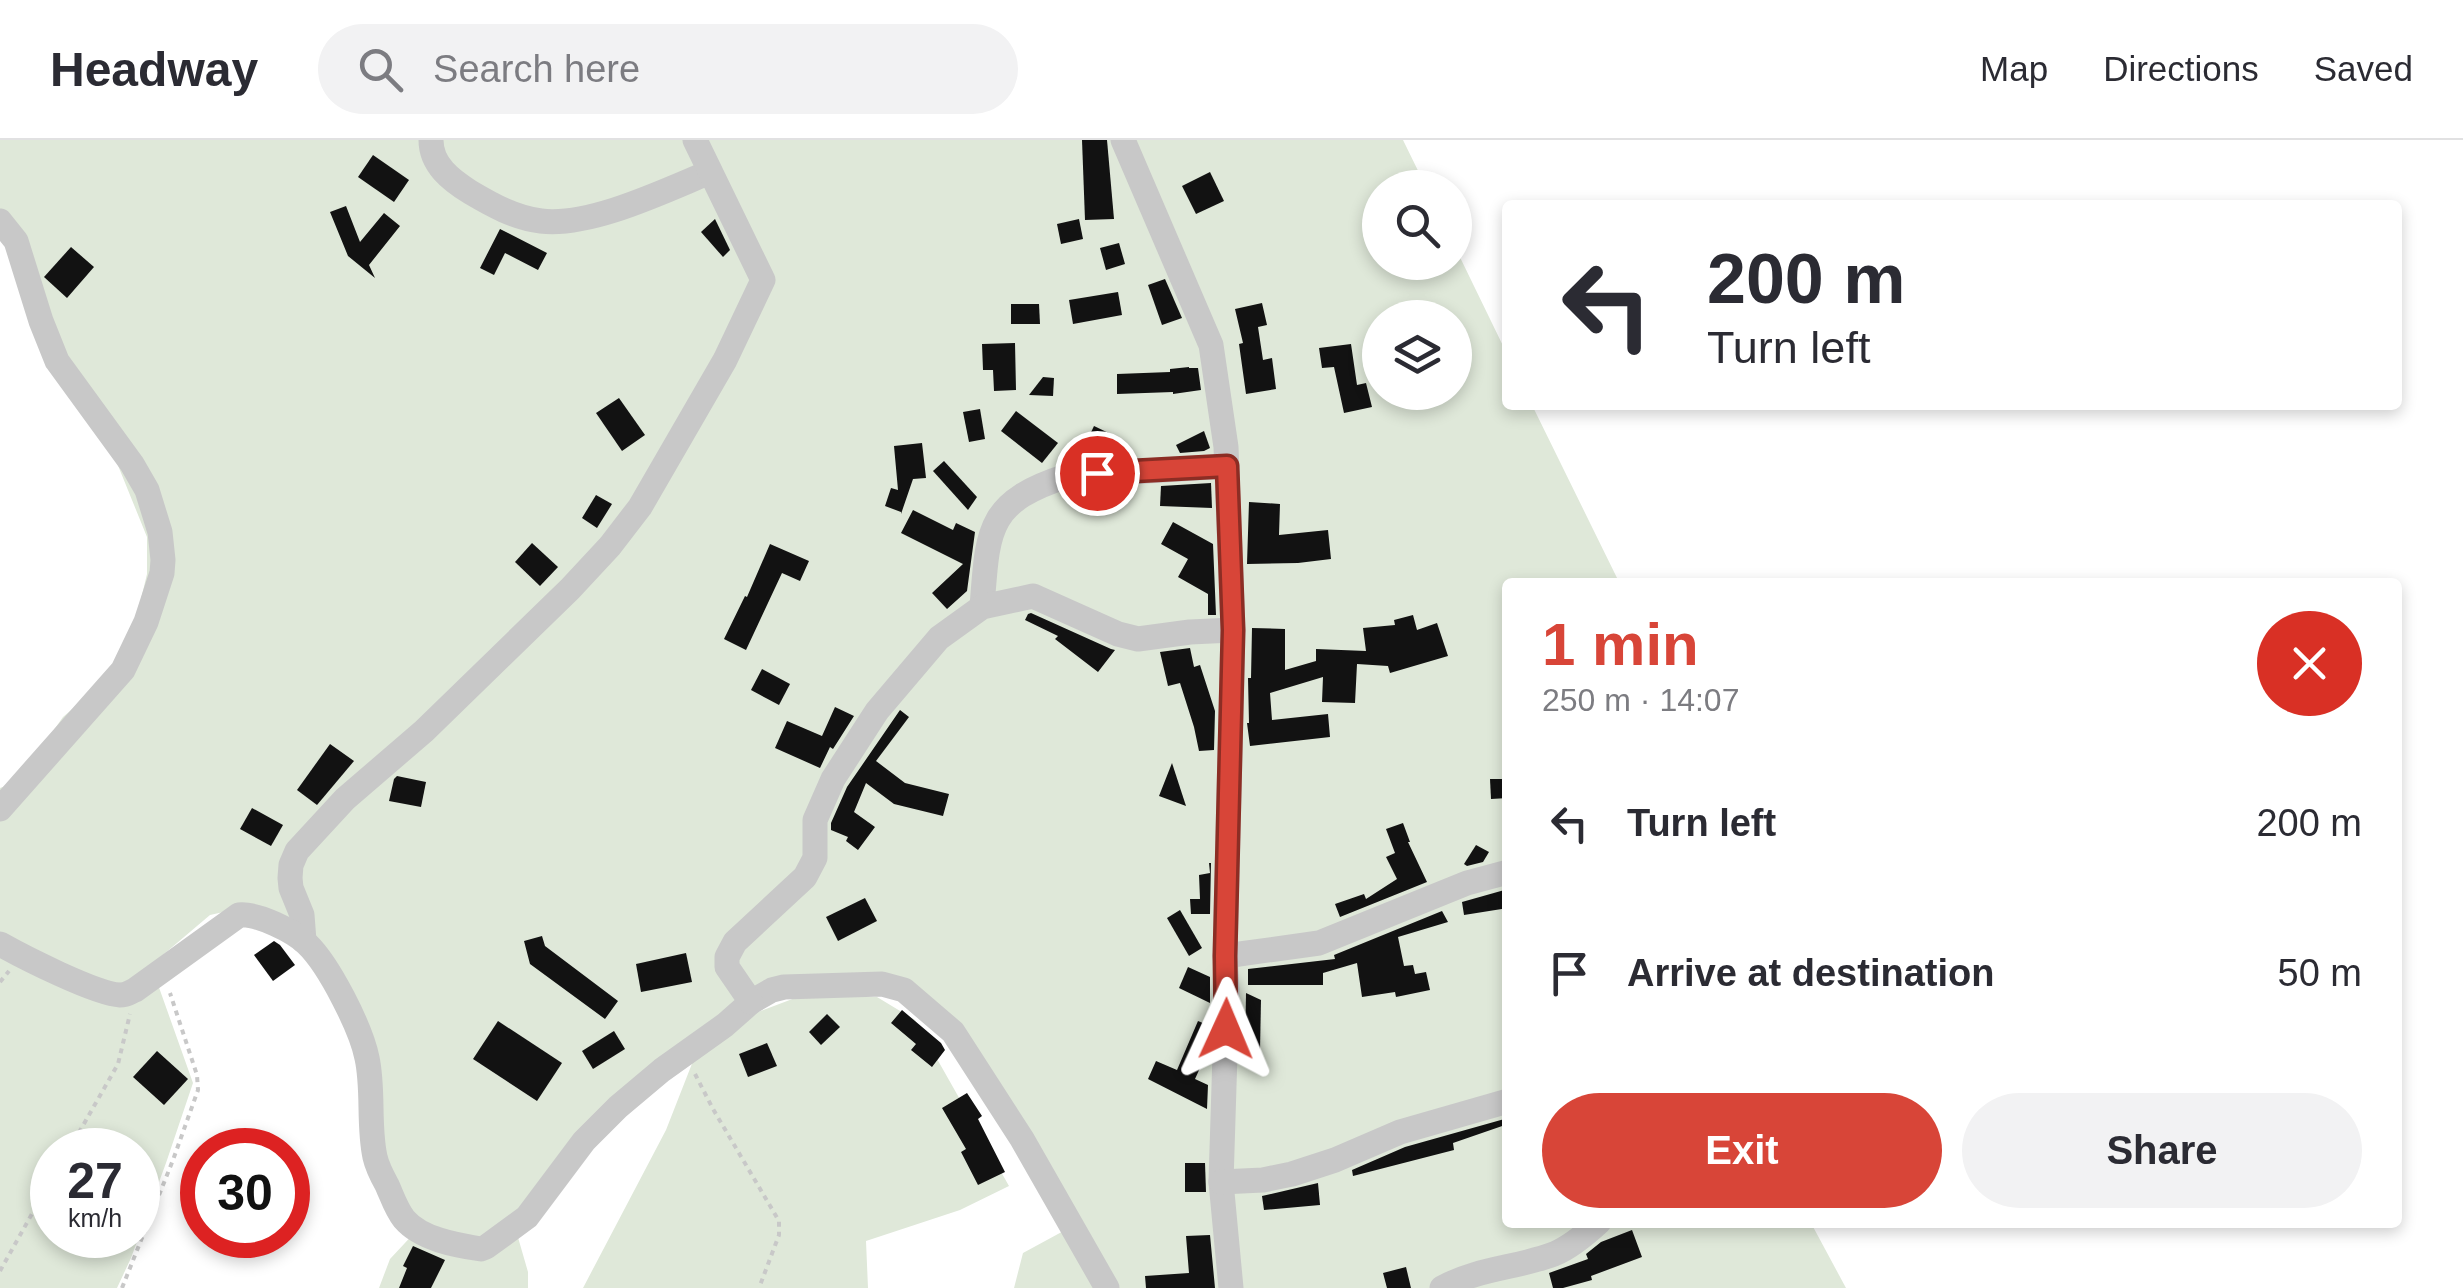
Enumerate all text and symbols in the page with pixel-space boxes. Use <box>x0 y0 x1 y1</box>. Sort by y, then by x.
search box <box>318 24 1018 114</box>
icon: search <box>353 42 408 97</box>
text: Headway <box>50 43 258 96</box>
text: Search here <box>433 48 640 90</box>
text: Map <box>1980 49 2048 88</box>
text: Directions <box>2103 49 2259 88</box>
text: Saved <box>2314 49 2413 88</box>
map controls <box>1362 170 1472 410</box>
button: search <box>1362 170 1472 280</box>
icon: left <box>1542 240 1672 370</box>
text: 200 m <box>1707 240 1905 318</box>
button: layers <box>1362 300 1472 410</box>
text: Turn left <box>1707 322 1870 373</box>
pin <box>1055 431 1140 516</box>
icon: arrive <box>1070 446 1125 501</box>
text: 1 min <box>1542 611 1699 678</box>
button: close <box>2257 611 2362 716</box>
text: 250 m · 14:07 <box>1542 682 1739 718</box>
icon: left <box>1542 796 1597 851</box>
text: Turn left <box>1627 802 1776 844</box>
text: 200 m <box>2256 802 2362 844</box>
icon: arrive <box>1542 946 1597 1001</box>
text: Arrive at destination <box>1627 952 1994 994</box>
text: 50 m <box>2278 952 2362 994</box>
position arrow <box>1174 977 1278 1081</box>
button: Exit <box>1542 1093 1942 1208</box>
button: Share <box>1962 1093 2362 1208</box>
speed limit sign: 30 <box>180 1128 310 1258</box>
text: 27 <box>67 1153 123 1209</box>
text: km/h <box>68 1204 122 1232</box>

